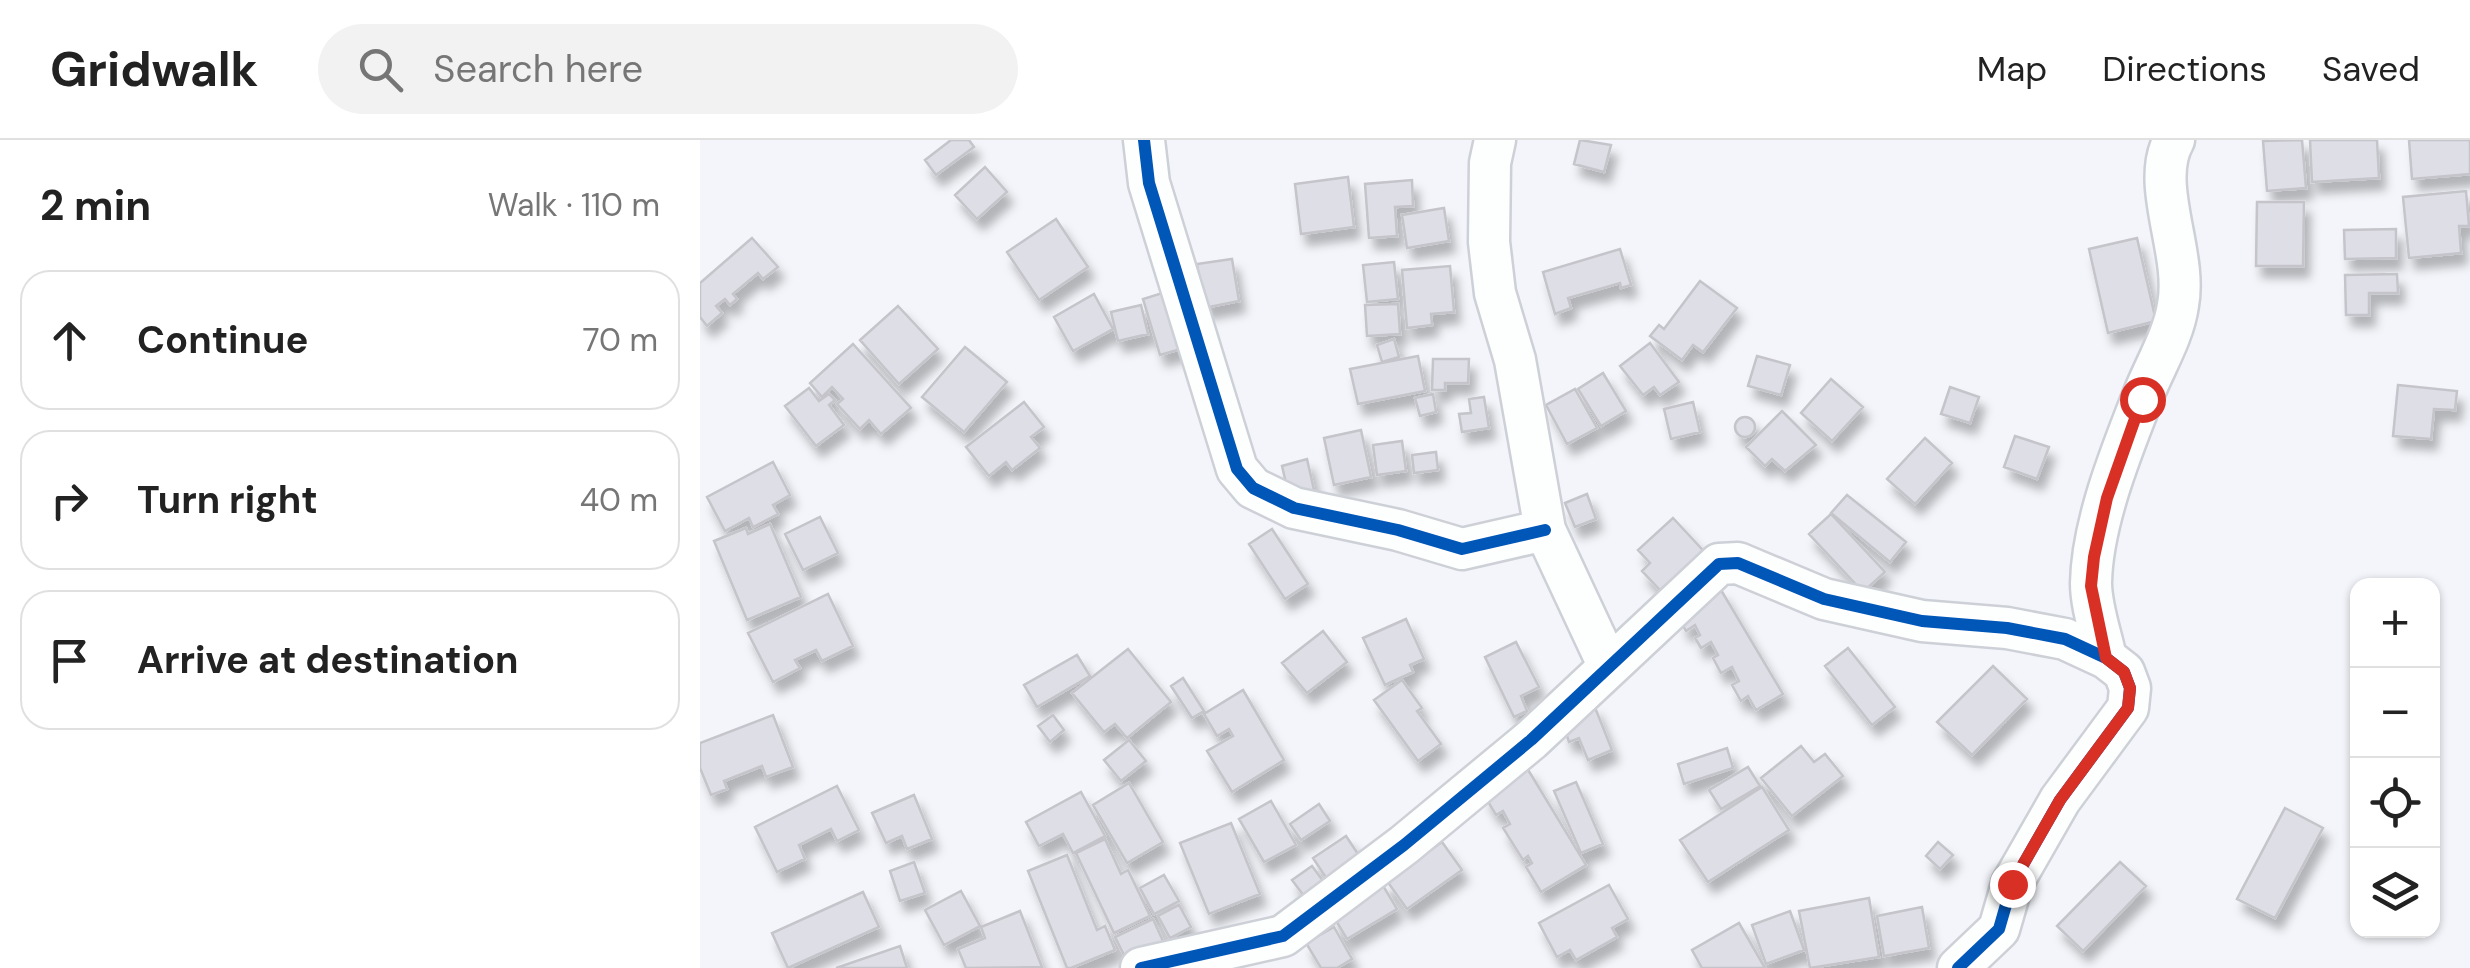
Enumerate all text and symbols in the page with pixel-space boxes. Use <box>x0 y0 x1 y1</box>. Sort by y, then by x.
search box <box>318 24 1018 114</box>
text: Gridwalk <box>50 38 258 101</box>
icon: search <box>353 42 408 97</box>
text: Search here <box>433 44 643 94</box>
text: Map <box>1977 46 2047 92</box>
text: Directions <box>2102 46 2267 92</box>
text: Saved <box>2322 46 2420 92</box>
text: 2 min <box>40 178 151 233</box>
text: Walk · 110 m <box>488 184 660 226</box>
icon: ahead <box>42 313 97 368</box>
text: Continue <box>137 315 308 365</box>
text: 70 m <box>582 319 658 361</box>
route start <box>2120 377 2166 423</box>
icon: right <box>42 473 97 528</box>
text: Turn right <box>137 475 318 525</box>
text: 40 m <box>580 479 658 521</box>
map controls <box>2350 578 2440 938</box>
button: + <box>2350 578 2440 668</box>
icon: arrive <box>42 633 97 688</box>
text: Arrive at destination <box>137 635 519 685</box>
button: − <box>2350 668 2440 758</box>
button: locate <box>2350 758 2440 848</box>
button: layers <box>2350 848 2440 938</box>
route end <box>1990 862 2036 908</box>

